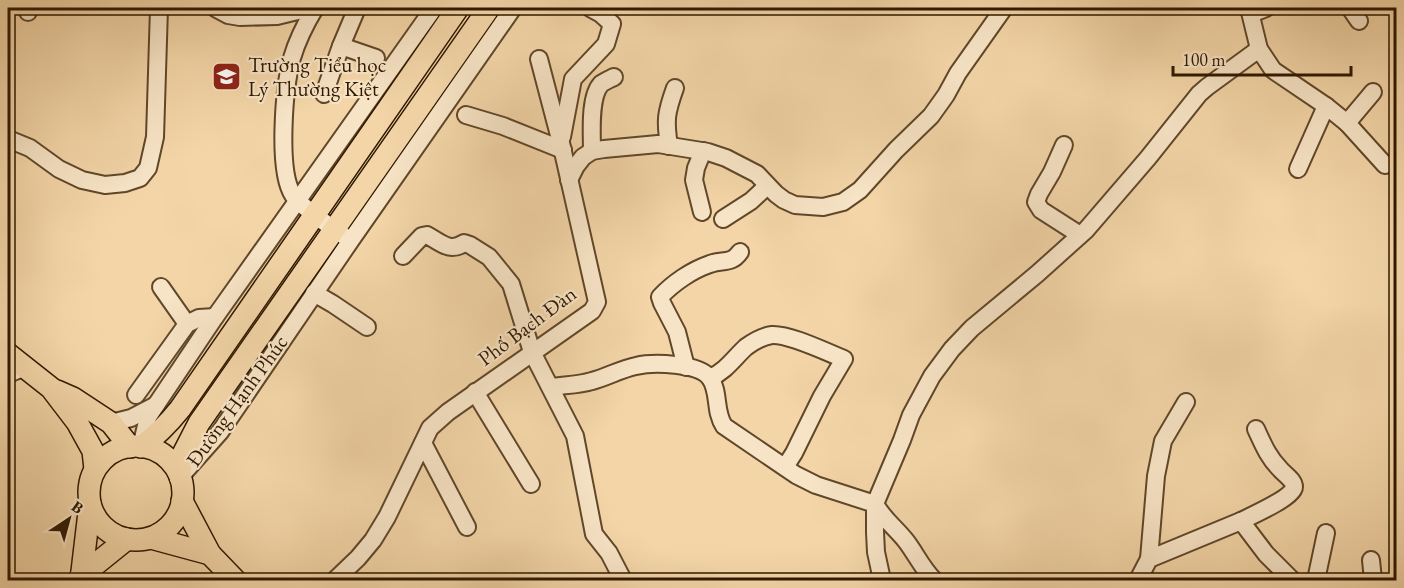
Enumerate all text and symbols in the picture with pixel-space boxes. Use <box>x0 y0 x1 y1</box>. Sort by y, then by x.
scale bar <box>1173 39 1352 77</box>
text: 100 m <box>1182 48 1226 71</box>
place label: Trường Tiểu học Lý Thường Kiệt <box>248 51 386 102</box>
school or university icon: Trường Tiểu học Lý Thường Kiệt <box>211 61 243 93</box>
street label: Phố Bạch Đàn <box>472 280 581 371</box>
street label: Đường Hạnh Phúc <box>180 330 293 472</box>
north arrow <box>39 489 99 549</box>
text: B <box>67 496 88 519</box>

